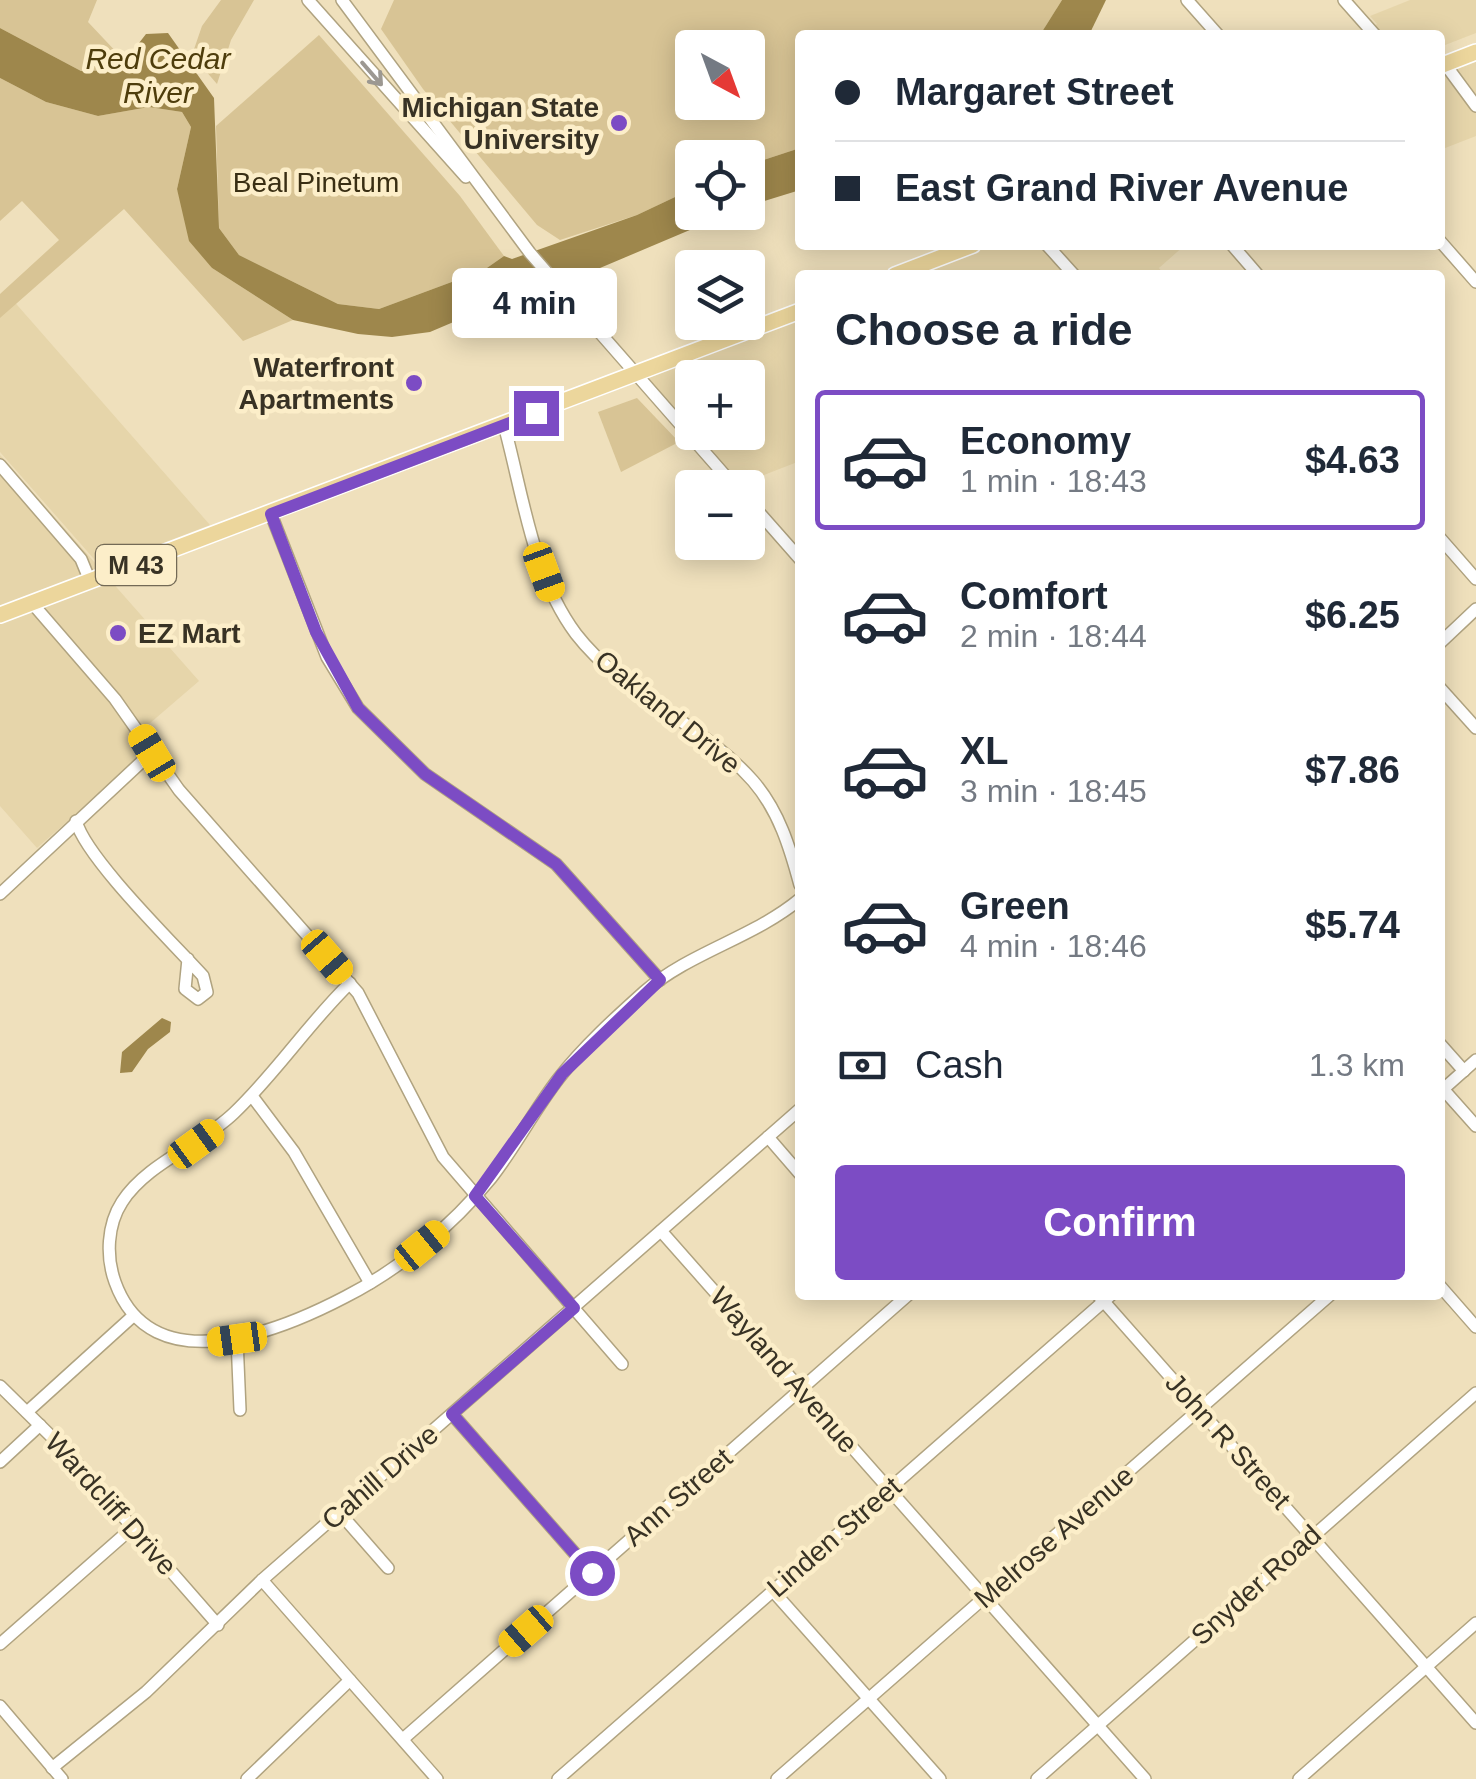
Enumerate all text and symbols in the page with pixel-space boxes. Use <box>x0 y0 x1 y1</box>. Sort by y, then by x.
north arrow <box>675 30 765 120</box>
map controls <box>675 30 765 560</box>
water label: Red Cedar River <box>85 42 232 109</box>
one-way arrow <box>360 60 382 86</box>
text: Margaret Street <box>895 71 1174 113</box>
place label: Michigan State University <box>401 92 599 155</box>
marker: Michigan State University <box>608 112 630 134</box>
button: locate <box>675 140 765 230</box>
park label: Beal Pinetum <box>233 167 399 198</box>
text: East Grand River Avenue <box>895 167 1348 209</box>
button: layers <box>675 250 765 340</box>
callout: 4 min <box>454 268 618 338</box>
text: 4 min <box>493 285 576 321</box>
text: Choose a ride <box>835 304 1133 355</box>
place label: Waterfront Apartments <box>238 352 394 415</box>
button: + <box>675 360 765 450</box>
marker: Waterfront Apartments <box>403 372 425 394</box>
route end <box>514 391 559 436</box>
icon: car <box>840 415 930 505</box>
text: Economy <box>960 420 1131 462</box>
text: $4.63 <box>1305 439 1400 481</box>
text: 1 min · 18:43 <box>960 463 1147 499</box>
button: − <box>675 470 765 560</box>
car <box>520 539 568 605</box>
road number: M 43 <box>96 545 176 585</box>
icon: car <box>840 570 930 660</box>
text: Comfort <box>960 575 1108 617</box>
text: $6.25 <box>1305 594 1400 636</box>
place label: EZ Mart <box>138 618 241 649</box>
text: 2 min · 18:44 <box>960 618 1147 654</box>
marker: EZ Mart <box>107 622 129 644</box>
street label: Oakland Drive <box>589 644 747 780</box>
car <box>124 720 180 786</box>
icon: car <box>840 725 930 815</box>
text: XL <box>960 730 1009 772</box>
text: $7.86 <box>1305 749 1400 791</box>
text: 3 min · 18:45 <box>960 773 1147 809</box>
icon: car <box>840 880 930 970</box>
text: Green <box>960 885 1070 927</box>
text: $5.74 <box>1305 904 1400 946</box>
car <box>296 925 358 989</box>
text: 4 min · 18:46 <box>960 928 1147 964</box>
icon: cash <box>835 1038 890 1093</box>
text: Cash <box>915 1044 1004 1086</box>
text: 1.3 km <box>1309 1047 1405 1083</box>
car <box>163 1114 229 1174</box>
button: Confirm <box>835 1165 1405 1280</box>
car <box>389 1215 455 1277</box>
street label: Wayland Avenue <box>704 1281 864 1459</box>
car <box>205 1320 269 1358</box>
street label: John R Street <box>1159 1367 1297 1515</box>
street label: Cahill Drive <box>316 1418 444 1536</box>
street label: Wardcliff Drive <box>39 1427 183 1581</box>
street label: Ann Street <box>618 1442 738 1552</box>
street label: Melrose Avenue <box>968 1460 1140 1614</box>
street label: Linden Street <box>761 1471 907 1603</box>
street label: Snyder Road <box>1185 1519 1327 1651</box>
route start <box>570 1551 615 1596</box>
car <box>494 1600 558 1662</box>

